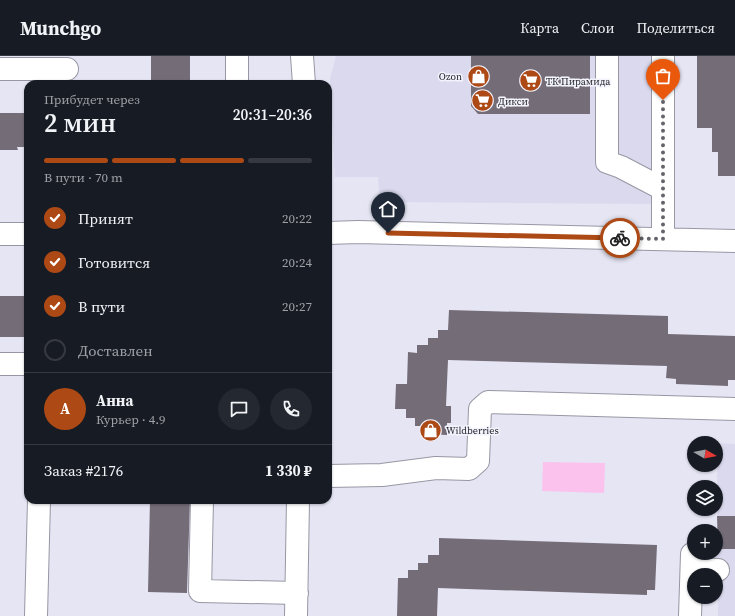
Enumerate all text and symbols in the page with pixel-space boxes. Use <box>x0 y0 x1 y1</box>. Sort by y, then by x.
text: Munchgo <box>20 15 101 41</box>
text: Карта <box>520 18 559 38</box>
text: Слои <box>581 18 615 38</box>
text: Поделиться <box>637 18 715 38</box>
pin <box>646 59 680 100</box>
shop icon: Ozon <box>465 63 491 89</box>
icon: bag <box>652 65 674 87</box>
supermarket icon: ТК Пирамида <box>518 68 544 94</box>
place label: Ozon <box>439 70 462 83</box>
place label: ТК Пирамида <box>546 75 611 88</box>
supermarket icon: Дикси <box>470 88 496 114</box>
text: Прибудет через <box>44 91 140 108</box>
place label: Дикси <box>498 95 529 108</box>
text: 20:31–20:36 <box>233 104 312 125</box>
text: 2 мин <box>44 105 116 141</box>
text: В пути · 70 m <box>44 169 123 186</box>
pin <box>371 192 405 233</box>
icon: home <box>377 198 399 220</box>
icon: check <box>44 207 66 229</box>
text: Принят <box>78 208 133 229</box>
text: 20:22 <box>282 210 312 227</box>
courier <box>600 218 640 258</box>
icon: bike <box>609 227 631 249</box>
icon: check <box>44 251 66 273</box>
text: Готовится <box>78 252 150 273</box>
text: 20:24 <box>282 254 312 271</box>
icon: check <box>44 295 66 317</box>
text: В пути <box>78 296 125 317</box>
text: 20:27 <box>282 298 312 315</box>
text: Доставлен <box>78 340 153 361</box>
button: chat <box>218 388 260 430</box>
button: phone <box>270 388 312 430</box>
text: Анна <box>96 390 133 411</box>
text: А <box>60 398 70 419</box>
text: Курьер · 4.9 <box>96 411 166 428</box>
shop icon: Wildberries <box>417 417 443 443</box>
place label: Wildberries <box>446 424 499 437</box>
north arrow <box>687 436 723 472</box>
map controls <box>687 436 723 604</box>
text: Заказ #2176 <box>44 460 123 481</box>
text: 1 330 ₽ <box>265 460 312 481</box>
button: layers <box>687 480 723 516</box>
button: + <box>687 524 723 560</box>
button: − <box>687 568 723 604</box>

